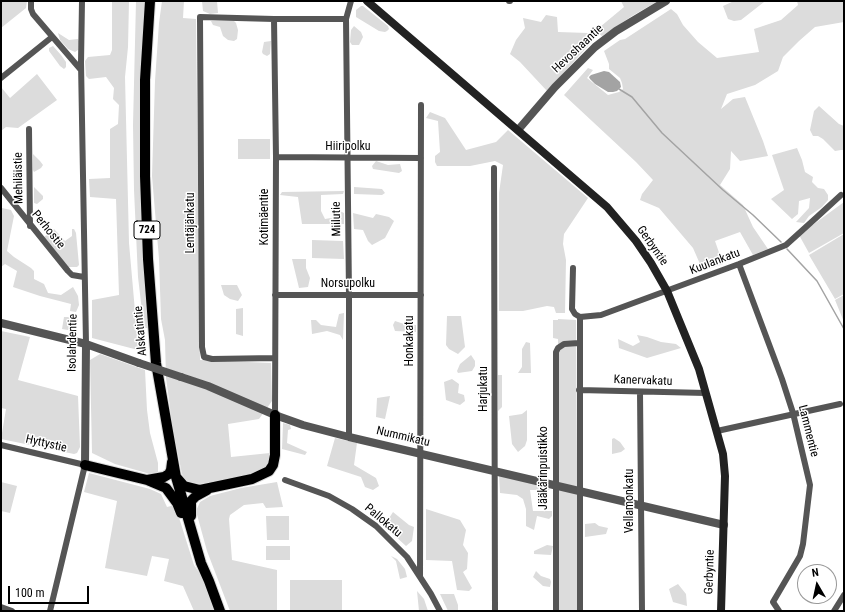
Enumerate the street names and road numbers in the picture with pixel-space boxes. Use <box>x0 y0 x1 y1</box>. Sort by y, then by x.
street label: Hevoshaantie <box>549 22 607 76</box>
street label: Hiiripolku <box>325 140 371 154</box>
street label: Mehiläistie <box>11 152 27 204</box>
street label: Kotimäentie <box>258 189 272 245</box>
street label: Lentäjänkatu <box>184 192 198 254</box>
street label: Miilutie <box>329 201 345 237</box>
street label: Perhostie <box>28 208 68 252</box>
road number: 724 <box>134 221 160 239</box>
street label: Gerbyntie <box>633 223 671 269</box>
street label: Kuulankatu <box>688 246 742 278</box>
street label: Norsupolku <box>321 277 375 291</box>
street label: Alskatintie <box>132 305 150 357</box>
street label: Isolahdentie <box>65 314 81 372</box>
street label: Honkakatu <box>403 316 417 366</box>
street label: Harjukatu <box>477 366 491 412</box>
street label: Kanervakatu <box>613 373 673 389</box>
street label: Lammentie <box>795 404 821 458</box>
street label: Nummikatu <box>375 424 431 450</box>
street label: Jääkärinpuistikko <box>537 426 551 510</box>
street label: Hyttystie <box>24 432 68 456</box>
street label: Vellamonkatu <box>623 469 637 533</box>
street label: Pallokatu <box>361 501 405 541</box>
street label: Gerbyntie <box>702 549 718 595</box>

